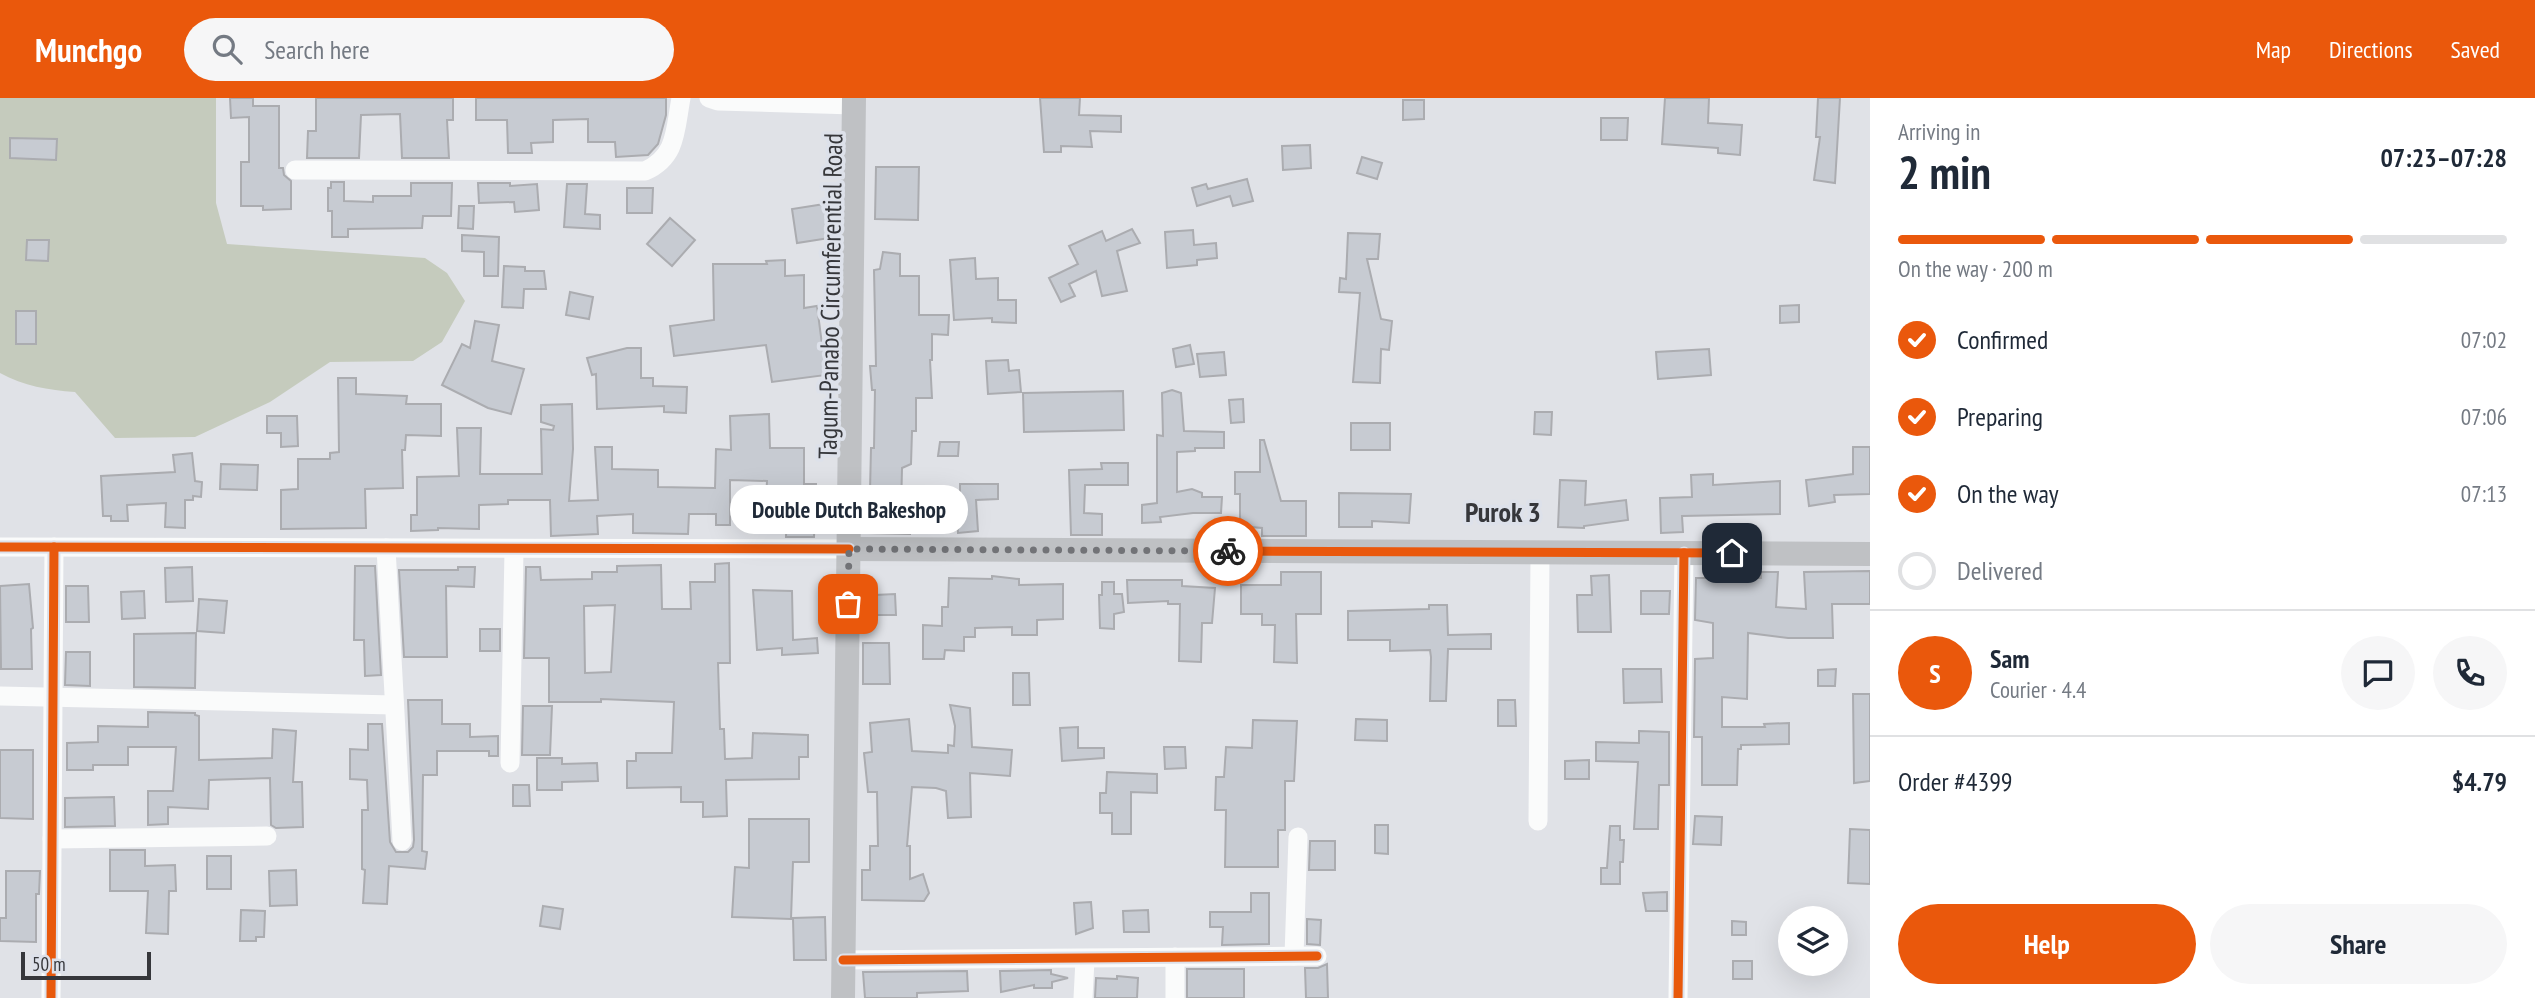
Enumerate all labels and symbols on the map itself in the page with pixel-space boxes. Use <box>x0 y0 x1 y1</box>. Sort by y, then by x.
street label: Tagum-Panabo Circumferential Road <box>811 133 849 459</box>
callout: Double Dutch Bakeshop <box>729 485 967 534</box>
district label: Purok 3 <box>1465 493 1541 530</box>
courier <box>1193 516 1263 586</box>
pin <box>1702 523 1762 583</box>
pin <box>818 574 878 634</box>
scale bar <box>21 949 150 981</box>

